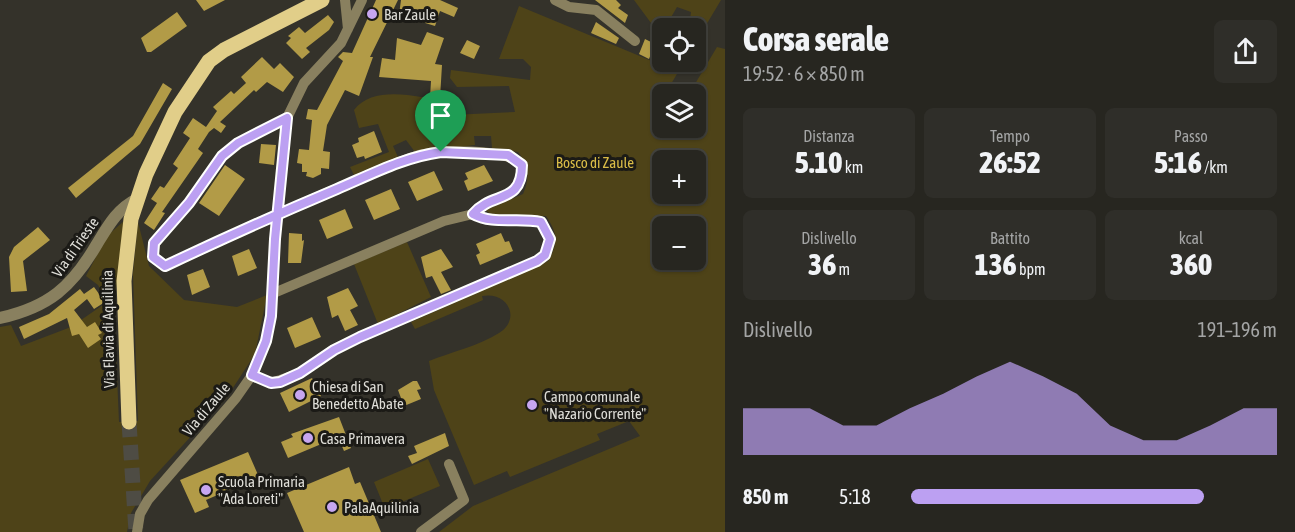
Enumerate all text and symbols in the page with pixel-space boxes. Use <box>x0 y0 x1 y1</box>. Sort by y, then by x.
place label: Bar Zaule <box>384 6 436 23</box>
marker: Bar Zaule <box>365 7 379 21</box>
map controls <box>652 18 706 270</box>
button: locate <box>652 18 706 72</box>
text: Corsa serale <box>743 20 889 58</box>
button: share <box>1214 20 1277 83</box>
text: 19:52 · 6 × 850 m <box>743 62 865 85</box>
button: layers <box>652 84 706 138</box>
pin <box>415 90 466 152</box>
icon: arrive <box>424 99 457 132</box>
text: Distanza <box>803 127 855 145</box>
text: Tempo <box>990 127 1030 145</box>
text: Passo <box>1174 127 1208 145</box>
text: 5.10 <box>795 145 842 179</box>
text: 26:52 <box>979 145 1041 179</box>
text: 5:16 <box>1154 145 1202 179</box>
button: + <box>652 150 706 204</box>
park label: Bosco di Zaule <box>556 154 634 171</box>
text: km <box>842 158 863 176</box>
text: /km <box>1202 158 1228 176</box>
street label: Via di Trieste <box>48 214 102 280</box>
button: − <box>652 216 706 270</box>
text: Dislivello <box>801 229 857 247</box>
text: Battito <box>990 229 1030 247</box>
text: kcal <box>1179 229 1203 247</box>
text: 36 <box>808 247 836 281</box>
text: 136 <box>974 247 1017 281</box>
text: 360 <box>1170 247 1212 281</box>
text: m <box>836 260 850 278</box>
text: bpm <box>1017 260 1046 278</box>
street label: Via Flavia di Aquilinia <box>98 270 118 388</box>
text: Dislivello <box>743 318 813 341</box>
text: 191–196 m <box>1197 318 1277 341</box>
place label: Chiesa di San Benedetto Abate <box>312 378 404 412</box>
street label: Via di Zaule <box>179 379 233 439</box>
marker: Chiesa di San Benedetto Abate <box>293 388 307 402</box>
place label: Campo comunale "Nazario Corrente" <box>544 388 646 422</box>
marker: Campo comunale "Nazario Corrente" <box>525 398 539 412</box>
place label: Casa Primavera <box>320 430 405 447</box>
marker: Casa Primavera <box>301 431 315 445</box>
place label: Scuola Primaria "Ada Loreti" <box>218 473 305 507</box>
marker: Scuola Primaria "Ada Loreti" <box>199 483 213 497</box>
text: 850 m <box>743 485 788 508</box>
text: 5:18 <box>839 485 871 508</box>
place label: PalaAquilinia <box>344 499 419 516</box>
marker: PalaAquilinia <box>325 500 339 514</box>

